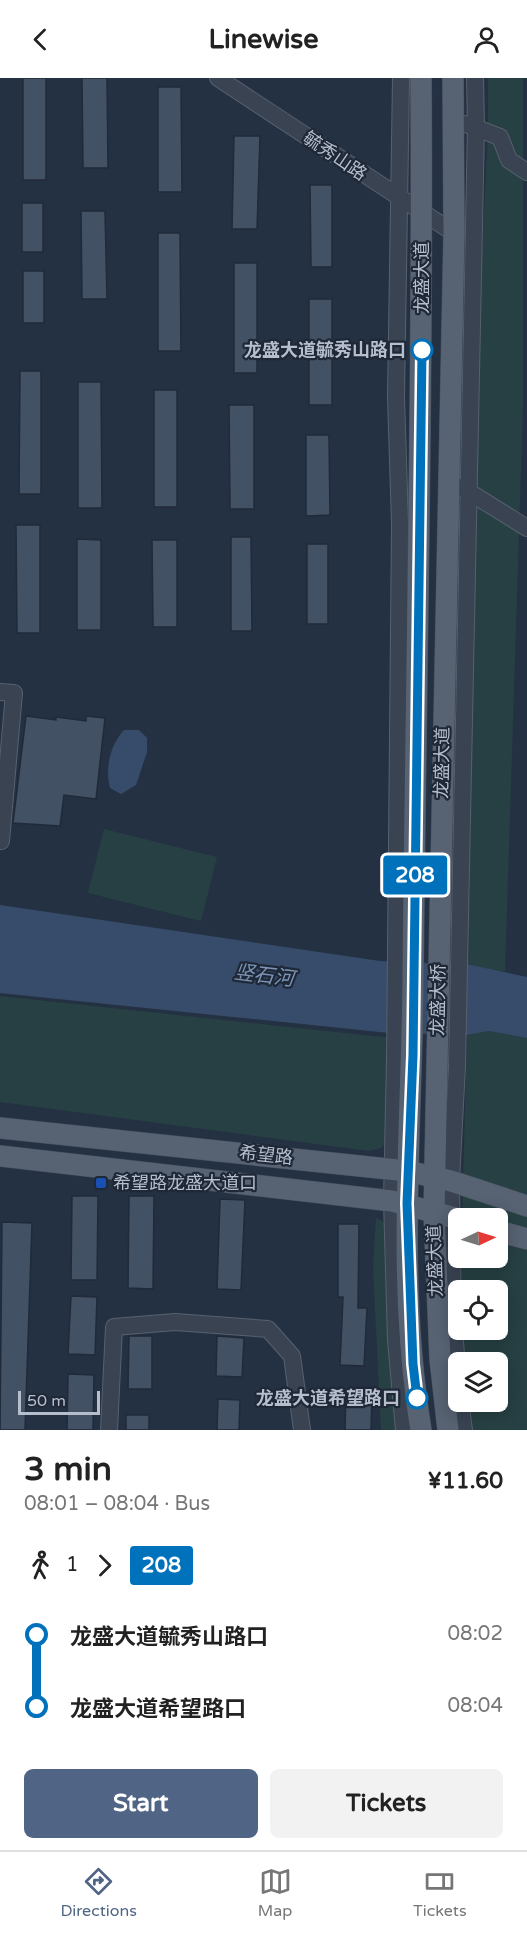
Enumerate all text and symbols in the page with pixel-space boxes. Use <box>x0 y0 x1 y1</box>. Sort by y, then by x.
icon: back <box>24 23 57 56</box>
text: Linewise <box>208 23 319 56</box>
icon: person <box>470 23 503 56</box>
street label: 毓秀山路 <box>299 127 371 185</box>
street label: 龙盛大道 <box>411 242 433 314</box>
place label: 龙盛大道毓秀山路口 <box>244 339 406 361</box>
marker: 龙盛大道毓秀山路口 <box>411 339 433 361</box>
street label: 龙盛大道 <box>430 727 454 799</box>
line badge: 208 <box>380 856 450 894</box>
text: 208 <box>395 863 435 888</box>
water label: 竖石河 <box>233 960 299 992</box>
street label: 龙盛大桥 <box>426 964 450 1036</box>
street label: 希望路 <box>238 1141 294 1169</box>
place label: 希望路龙盛大道口 <box>113 1172 257 1194</box>
marker: 希望路龙盛大道口 <box>94 1176 108 1190</box>
north arrow <box>448 1208 508 1268</box>
map controls <box>448 1208 508 1412</box>
street label: 龙盛大道 <box>423 1225 447 1297</box>
button: locate <box>448 1280 508 1340</box>
button: layers <box>448 1352 508 1412</box>
place label: 龙盛大道希望路口 <box>256 1387 400 1409</box>
marker: 龙盛大道希望路口 <box>406 1387 428 1409</box>
scale bar <box>18 1388 100 1416</box>
text: 50 m <box>27 1391 66 1411</box>
text: 3 min <box>24 1450 112 1489</box>
text: ¥11.60 <box>428 1468 503 1494</box>
text: 08:01 – 08:04 · Bus <box>24 1492 210 1516</box>
icon: walk <box>24 1549 57 1582</box>
icon: forward <box>88 1549 121 1582</box>
text: 1 <box>66 1553 79 1577</box>
text: 208 <box>142 1553 181 1578</box>
text: 08:02 <box>448 1622 503 1646</box>
text: 龙盛大道毓秀山路口 <box>70 1624 268 1650</box>
text: 08:04 <box>448 1694 503 1718</box>
text: 龙盛大道希望路口 <box>70 1696 246 1722</box>
button: Start <box>24 1769 258 1838</box>
button: Tickets <box>270 1769 503 1838</box>
tab: Directions <box>60 1865 137 1921</box>
tab: Map <box>258 1865 292 1921</box>
tab: Tickets <box>413 1865 467 1921</box>

